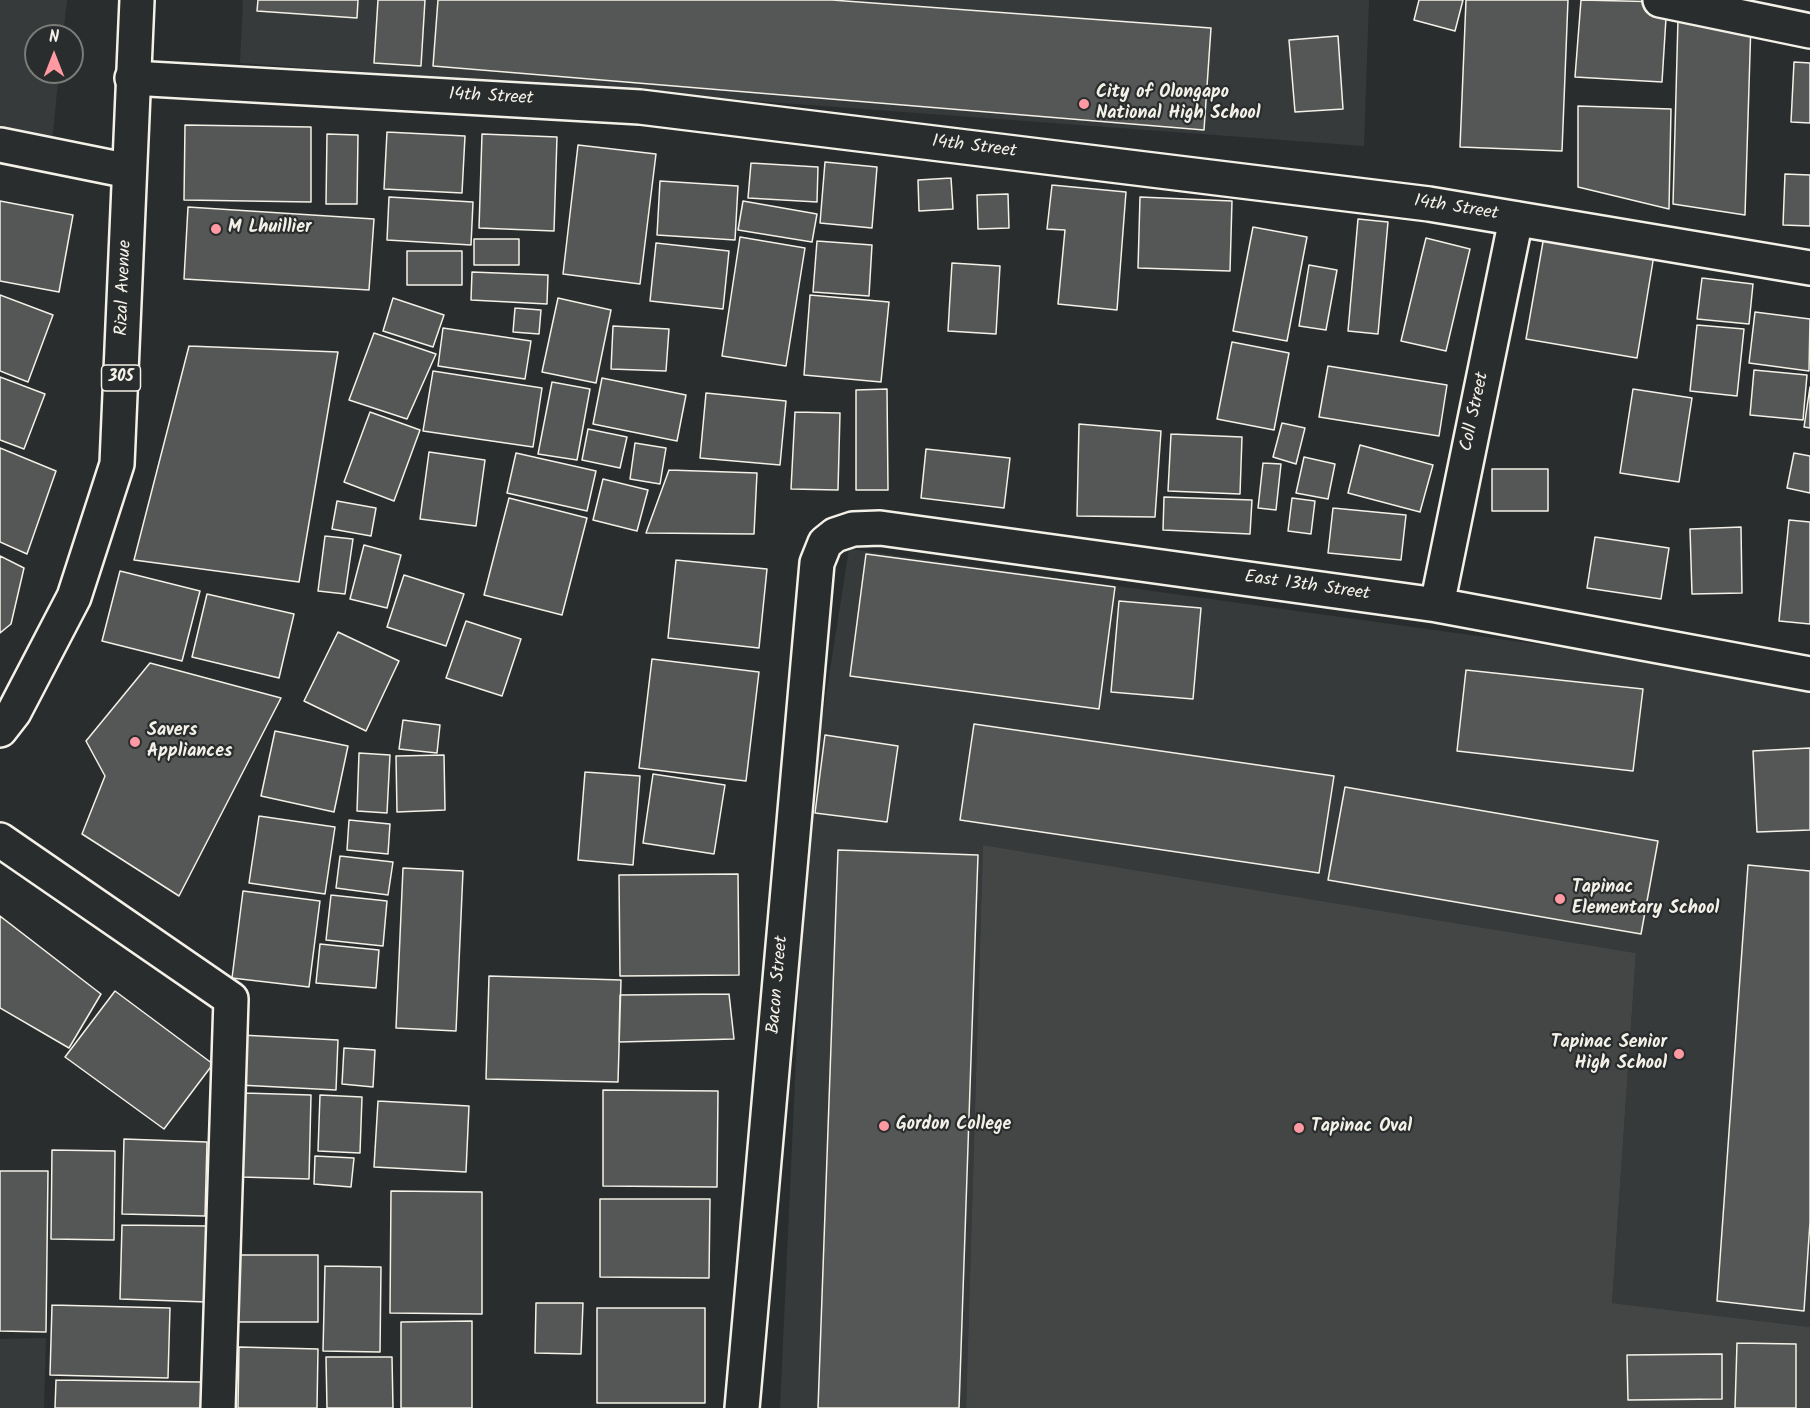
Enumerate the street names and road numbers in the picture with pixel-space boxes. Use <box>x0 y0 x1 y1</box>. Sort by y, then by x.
street label: 14th Street <box>448 85 534 111</box>
street label: 14th Street <box>930 132 1018 164</box>
street label: 14th Street <box>1412 192 1500 226</box>
street label: Rizal Avenue <box>113 240 137 336</box>
road number: 305 <box>102 365 140 391</box>
street label: Coll Street <box>1457 370 1495 454</box>
street label: East 13th Street <box>1243 568 1371 606</box>
street label: Bacon Street <box>764 935 794 1035</box>

